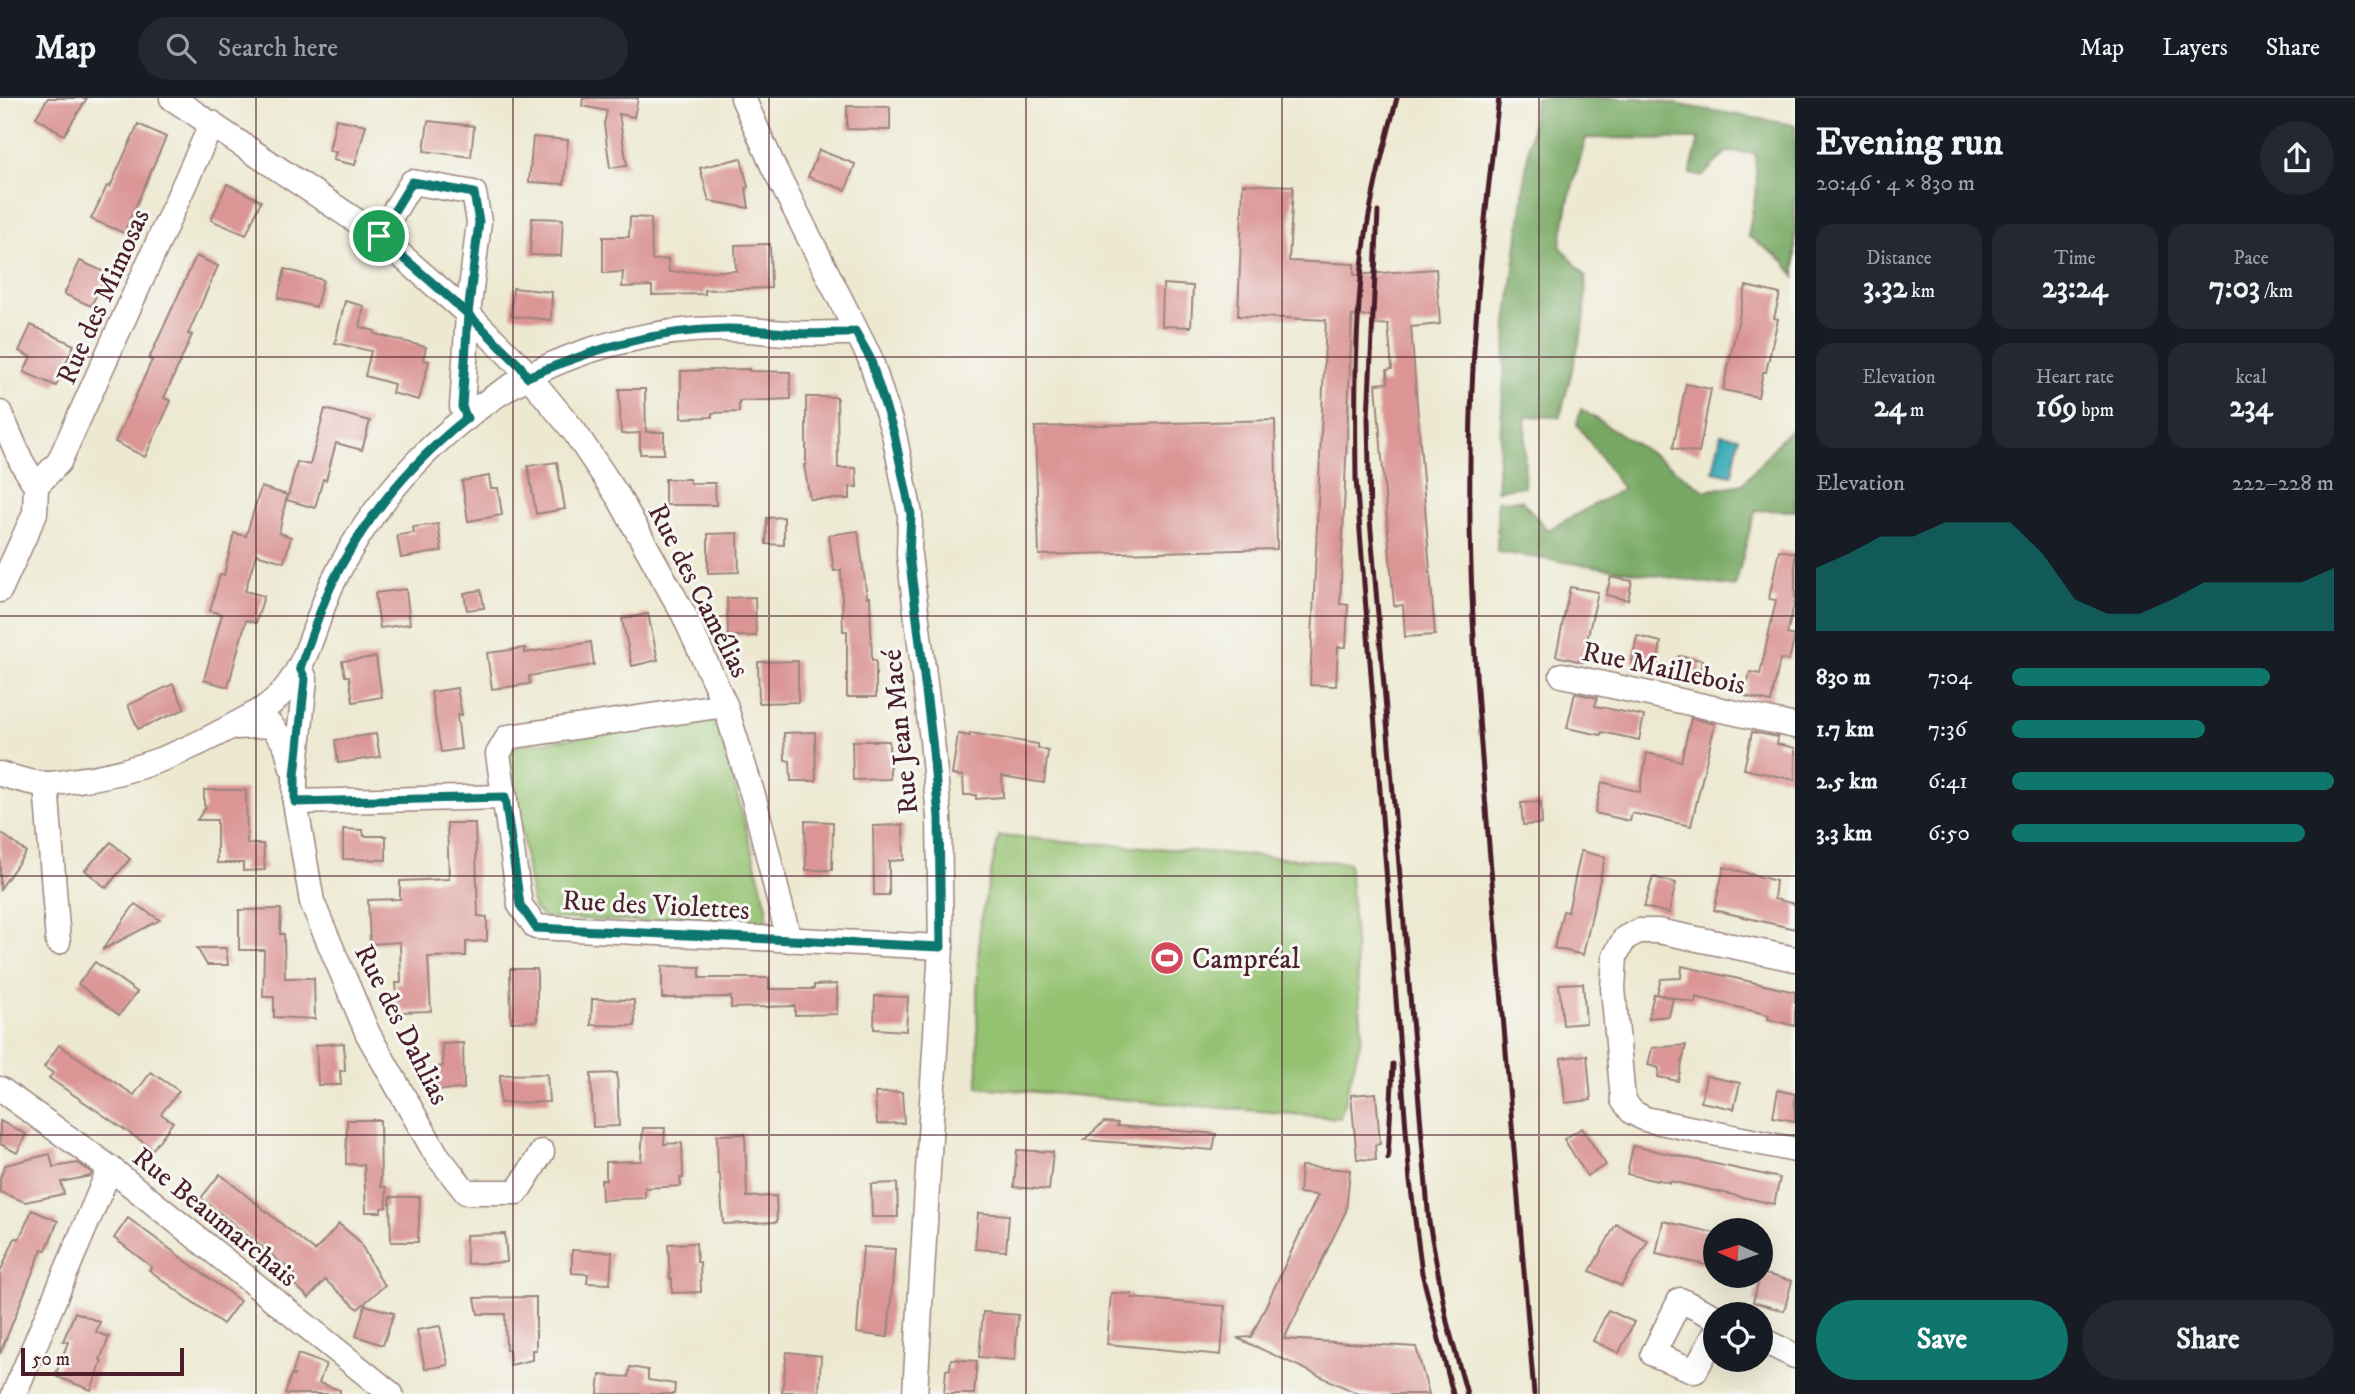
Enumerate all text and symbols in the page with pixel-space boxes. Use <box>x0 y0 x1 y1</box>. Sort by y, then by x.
search box <box>138 17 628 80</box>
text: Map <box>35 28 96 69</box>
icon: search <box>162 29 200 67</box>
text: Search here <box>218 32 338 65</box>
text: Map <box>2080 33 2124 63</box>
text: Layers <box>2162 33 2228 63</box>
text: Share <box>2266 33 2320 63</box>
text: Evening run <box>1816 119 2003 167</box>
button: share <box>2260 121 2334 195</box>
text: 20:46 · 4 × 830 m <box>1816 169 1975 198</box>
street label: Rue des Mimosas <box>49 203 158 390</box>
pin <box>349 206 409 266</box>
icon: arrive <box>360 217 398 255</box>
text: Distance <box>1866 247 1932 270</box>
text: Time <box>2054 247 2096 270</box>
text: Pace <box>2233 247 2269 270</box>
text: 3.32 <box>1863 270 1907 307</box>
text: 23:24 <box>2042 270 2108 307</box>
text: 7:03 <box>2209 270 2260 307</box>
text: km <box>1907 280 1935 303</box>
text: /km <box>2260 280 2293 303</box>
text: Elevation <box>1862 366 1936 389</box>
text: Heart rate <box>2036 366 2114 389</box>
text: kcal <box>2235 366 2267 389</box>
text: 24 <box>1874 389 1906 426</box>
text: 169 <box>2036 389 2077 426</box>
text: 234 <box>2229 389 2273 426</box>
text: m <box>1906 399 1924 422</box>
text: bpm <box>2077 399 2114 422</box>
text: Elevation <box>1816 469 1905 498</box>
text: 222–228 m <box>2232 469 2334 498</box>
street label: Rue des Camélias <box>640 498 758 684</box>
street label: Rue Maillebois <box>1579 634 1749 703</box>
street label: Rue Jean Macé <box>874 647 927 816</box>
text: 830 m <box>1816 663 1871 692</box>
text: 7:04 <box>1928 663 1972 692</box>
text: 1.7 km <box>1816 715 1874 744</box>
text: 7:36 <box>1928 715 1967 744</box>
text: 2.5 km <box>1816 767 1878 796</box>
text: 6:41 <box>1928 767 1968 796</box>
text: 3.3 km <box>1816 819 1872 848</box>
text: 6:50 <box>1928 819 1970 848</box>
street label: Rue des Violettes <box>561 883 751 928</box>
street label: Rue des Dahlias <box>346 939 457 1111</box>
sports icon: Campréal <box>1148 939 1186 977</box>
place label: Campréal <box>1192 942 1300 977</box>
street label: Rue Beaumarchais <box>125 1140 305 1295</box>
north arrow <box>1703 1218 1773 1288</box>
map controls <box>1703 1218 1773 1372</box>
button: Save <box>1816 1300 2068 1380</box>
button: Share <box>2082 1300 2334 1380</box>
button: locate <box>1703 1302 1773 1372</box>
scale bar <box>21 1345 184 1377</box>
text: 50 m <box>32 1348 70 1371</box>

